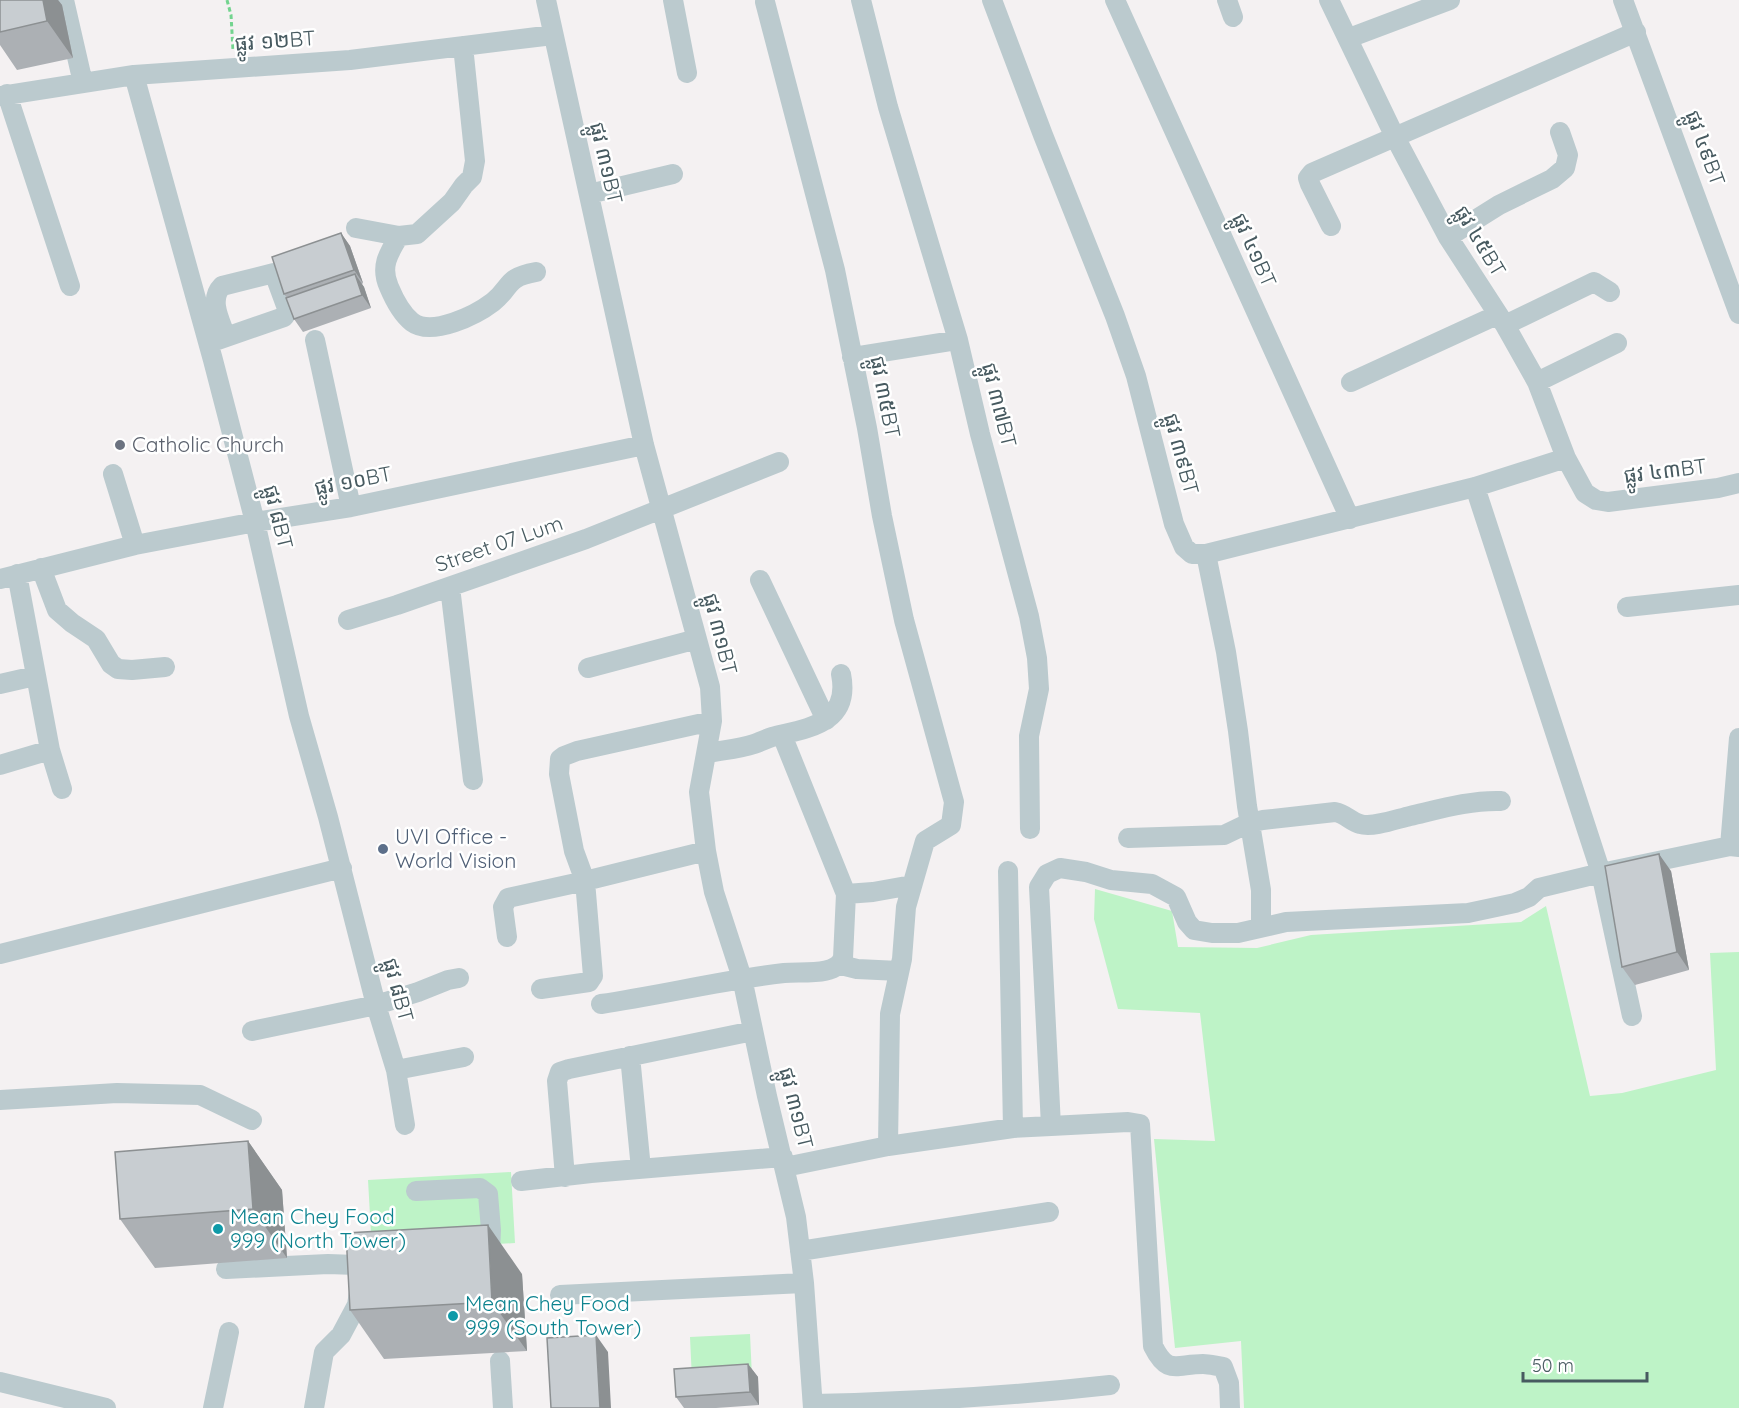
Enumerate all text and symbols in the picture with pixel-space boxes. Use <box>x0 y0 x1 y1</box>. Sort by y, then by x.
street label: ផ្លូវ ១២BT <box>234 24 317 63</box>
street label: ផ្លូវ ៤៩BT <box>1673 106 1732 192</box>
street label: ផ្លូវ ៣១BT <box>578 119 629 208</box>
street label: ផ្លូវ ៤៥BT <box>1443 200 1512 285</box>
street label: ផ្លូវ ៤១BT <box>1220 208 1283 294</box>
street label: ផ្លូវ ៣៥BT <box>858 353 907 442</box>
street label: ផ្លូវ ៣៧BT <box>970 360 1023 452</box>
street label: ផ្លូវ ៣៩BT <box>1152 410 1205 499</box>
place label: Catholic Church <box>132 431 284 457</box>
marker: Catholic Church <box>113 438 127 452</box>
street label: ផ្លូវ ៤៣BT <box>1622 452 1709 495</box>
street label: ផ្លូវ ១០BT <box>312 460 395 507</box>
street label: ផ្លូវ ៨BT <box>251 482 299 553</box>
street label: Street 07 Lum <box>431 509 566 577</box>
street label: ផ្លូវ ៣១BT <box>691 590 744 679</box>
place label: UVI Office - World Vision <box>395 823 516 873</box>
marker: UVI Office - World Vision <box>376 842 390 856</box>
street label: ផ្លូវ ៨BT <box>371 955 420 1027</box>
street label: ផ្លូវ ៣១BT <box>767 1064 820 1153</box>
place label: Mean Chey Food 999 (North Tower) <box>230 1203 406 1253</box>
marker: Mean Chey Food 999 (North Tower) <box>211 1222 225 1236</box>
place label: Mean Chey Food 999 (South Tower) <box>465 1290 641 1340</box>
marker: Mean Chey Food 999 (South Tower) <box>446 1309 460 1323</box>
scale bar <box>1523 1345 1648 1383</box>
text: 50 m <box>1532 1354 1574 1377</box>

